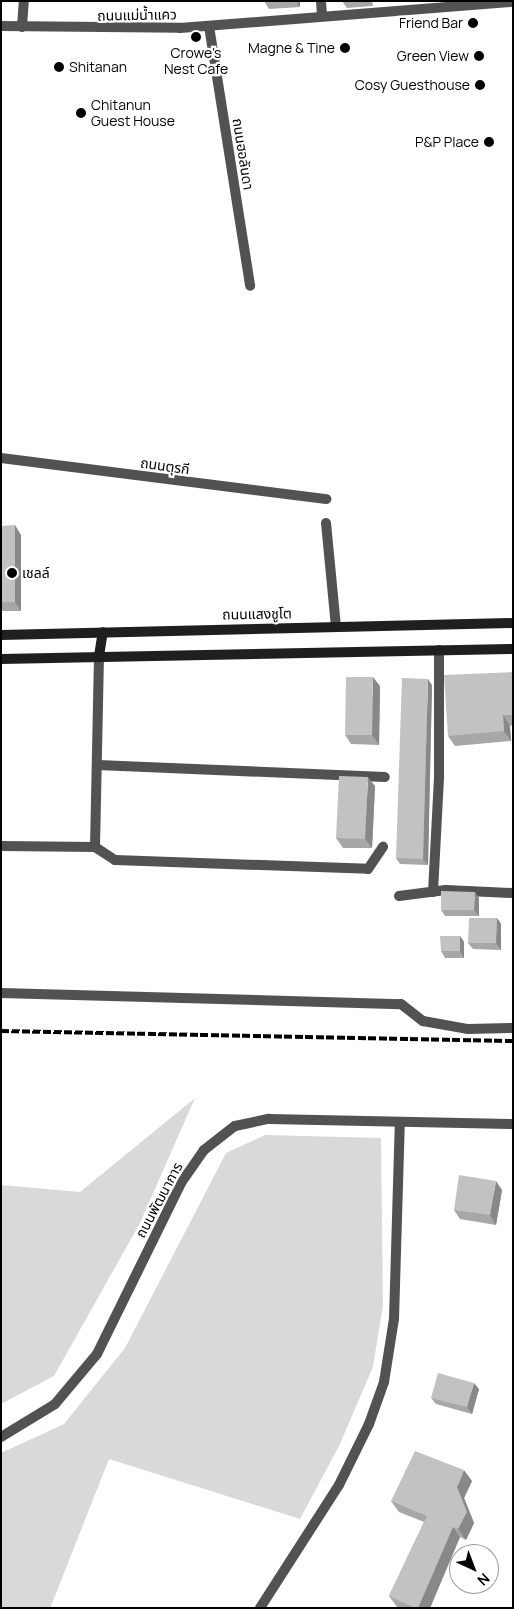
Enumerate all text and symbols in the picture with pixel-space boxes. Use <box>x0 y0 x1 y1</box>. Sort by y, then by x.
street label: ถนนแม่น้ำแคว <box>97 6 177 24</box>
place label: Friend Bar <box>399 15 463 31</box>
marker: Friend Bar <box>467 17 479 29</box>
marker: Crowe's Nest Cafe <box>190 31 202 43</box>
place label: Magne & Tine <box>248 40 335 56</box>
marker: Magne & Tine <box>339 42 351 54</box>
place label: Crowe's Nest Cafe <box>164 45 228 78</box>
place label: Green View <box>397 48 469 64</box>
marker: Green View <box>473 50 485 62</box>
place label: Shitanan <box>69 59 127 75</box>
marker: Shitanan <box>53 61 65 73</box>
place label: Cosy Guesthouse <box>355 77 470 93</box>
marker: Cosy Guesthouse <box>474 79 486 91</box>
place label: Chitanun Guest House <box>91 97 175 130</box>
marker: Chitanun Guest House <box>75 107 87 119</box>
street label: ถนนฮอลันดา <box>229 117 257 191</box>
place label: P&P Place <box>415 134 479 150</box>
marker: P&P Place <box>483 136 495 148</box>
street label: ถนนตุรกี <box>139 454 191 478</box>
place label: เชลล์ <box>22 565 50 581</box>
marker: เชลล์ <box>6 567 18 579</box>
street label: ถนนแสงชูโต <box>222 605 292 623</box>
street label: ถนนพัฒนาการ <box>132 1159 186 1241</box>
north arrow <box>449 1544 499 1594</box>
text: N <box>474 1569 494 1590</box>

